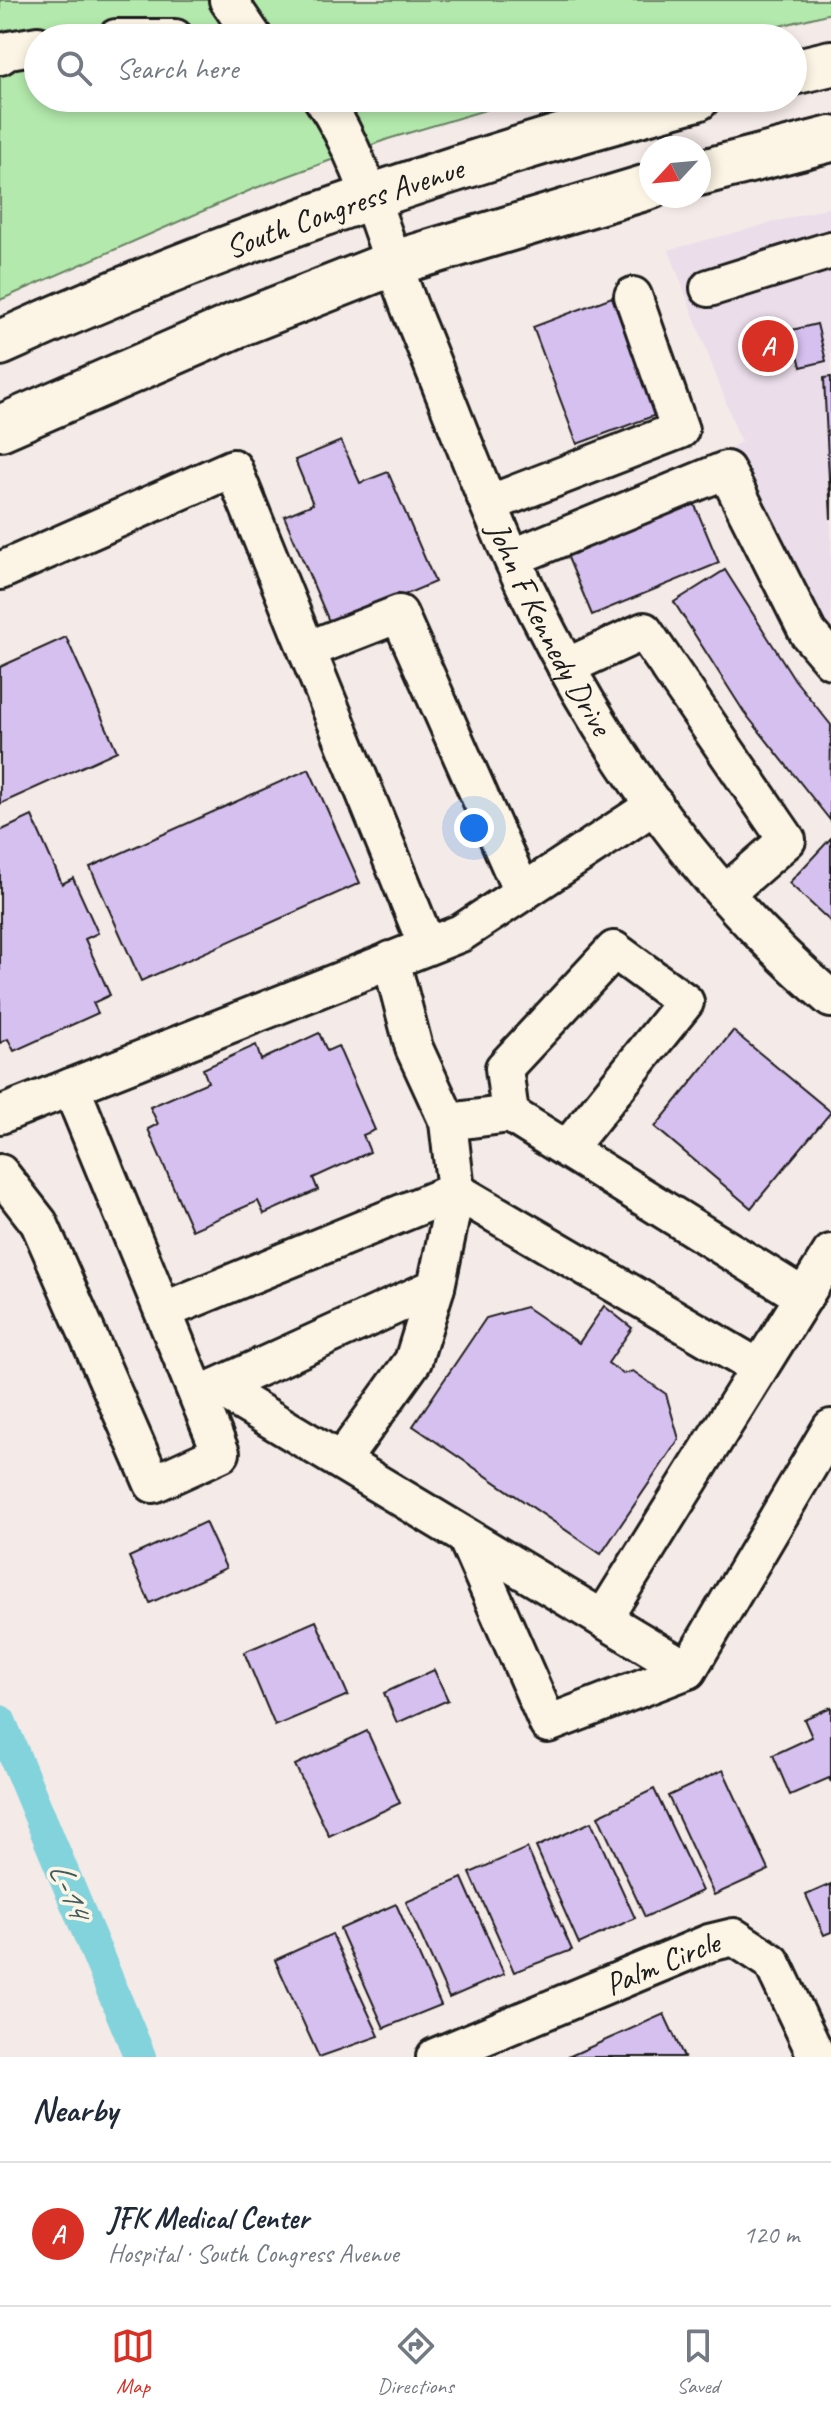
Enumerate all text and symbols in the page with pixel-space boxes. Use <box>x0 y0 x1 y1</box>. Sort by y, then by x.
search box <box>24 24 807 112</box>
icon: search <box>52 46 96 90</box>
text: Search here <box>116 49 238 87</box>
north arrow <box>639 136 711 208</box>
street label: South Congress Avenue <box>219 146 470 268</box>
pin: A <box>742 316 794 376</box>
street label: John F Kennedy Drive <box>477 514 623 745</box>
your location <box>454 808 494 848</box>
water label: L-14 <box>39 1855 104 1930</box>
street label: Palm Circle <box>599 1920 726 2005</box>
text: Nearby <box>32 2088 118 2131</box>
text: JFK Medical Center <box>108 2199 309 2237</box>
text: A <box>51 2218 65 2251</box>
text: 120 m <box>743 2218 799 2251</box>
text: Hospital · South Congress Avenue <box>108 2237 399 2270</box>
tab: Map <box>111 2324 155 2400</box>
tab: Directions <box>377 2324 454 2400</box>
tab: Saved <box>676 2324 720 2400</box>

